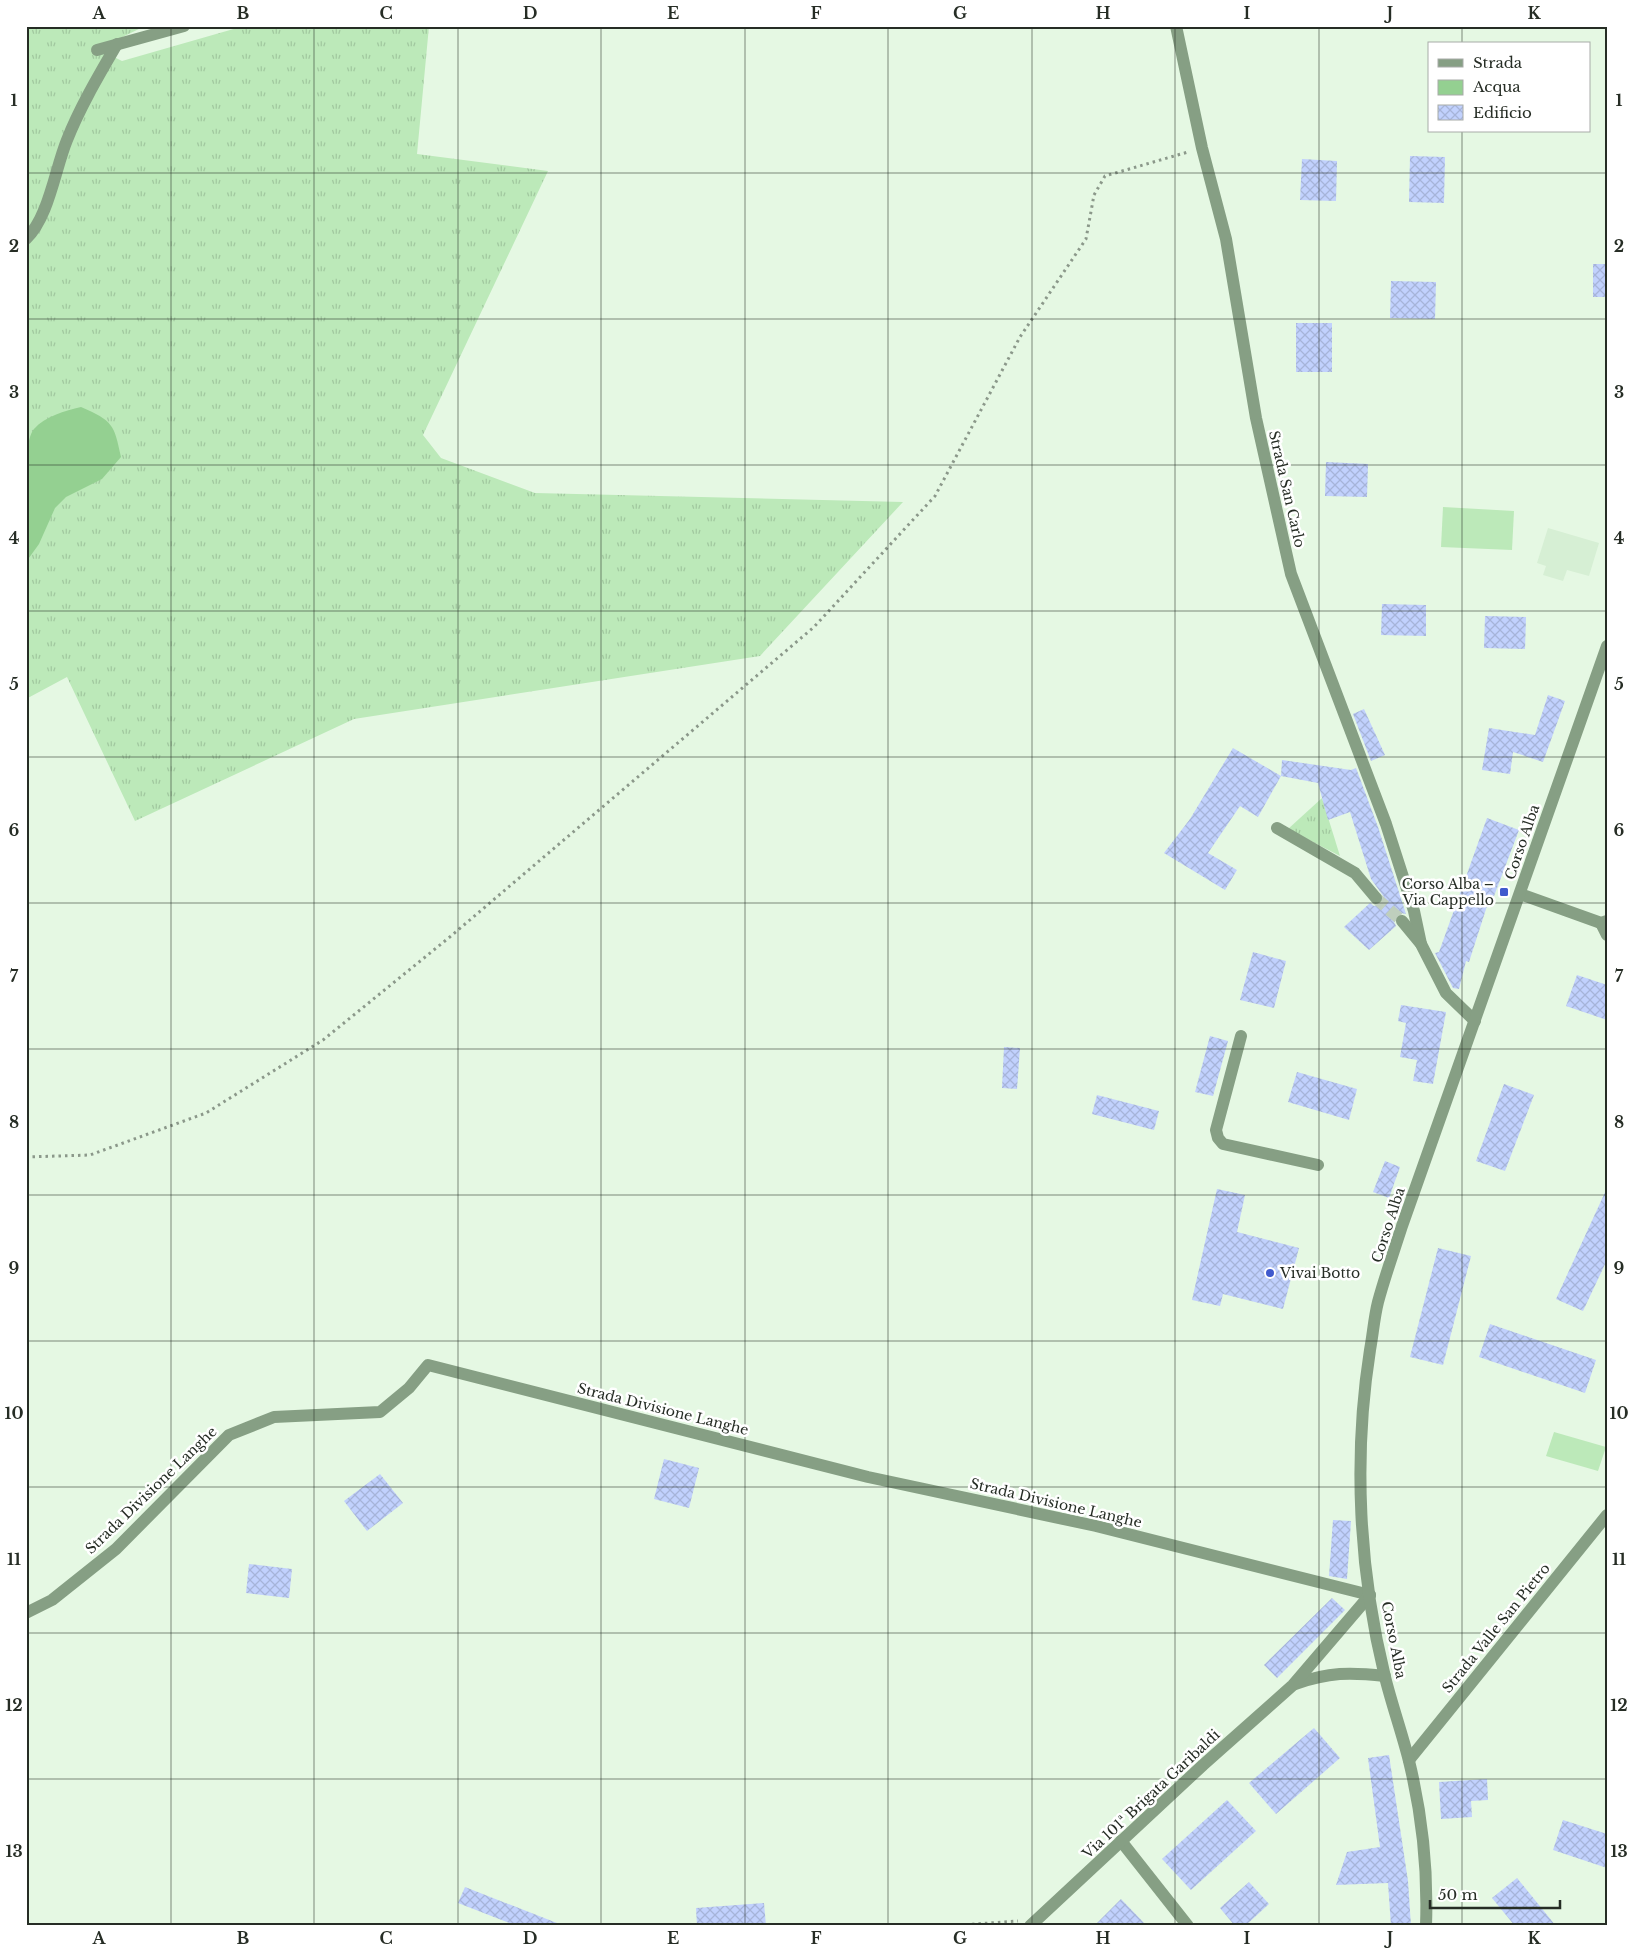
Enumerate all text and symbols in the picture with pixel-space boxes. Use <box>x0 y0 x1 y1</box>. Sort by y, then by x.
text: A <box>92 3 107 23</box>
text: B <box>237 3 250 23</box>
text: C <box>379 3 393 23</box>
text: D <box>523 3 537 23</box>
text: E <box>667 3 679 23</box>
text: F <box>810 3 822 23</box>
text: G <box>953 3 967 23</box>
text: H <box>1095 3 1111 23</box>
text: I <box>1244 3 1251 23</box>
text: J <box>1384 3 1393 23</box>
text: K <box>1527 3 1541 23</box>
legend <box>1428 42 1590 132</box>
text: Strada <box>1473 53 1523 72</box>
text: Acqua <box>1472 77 1521 96</box>
text: 1 <box>11 90 18 110</box>
text: 1 <box>1616 90 1623 110</box>
text: Edificio <box>1473 103 1532 122</box>
text: 2 <box>9 236 19 256</box>
text: 2 <box>1614 236 1624 256</box>
text: 3 <box>9 382 19 402</box>
text: 3 <box>1614 382 1624 402</box>
street label: Strada San Carlo <box>1265 429 1309 549</box>
text: 4 <box>9 528 19 548</box>
text: 4 <box>1614 528 1624 548</box>
text: 5 <box>9 674 19 694</box>
text: 5 <box>1614 674 1624 694</box>
street label: Corso Alba <box>1501 802 1543 882</box>
text: 6 <box>9 820 20 840</box>
text: 6 <box>1614 820 1625 840</box>
place label: Corso Alba – Via Cappello <box>1401 875 1494 909</box>
marker: Corso Alba – Via Cappello <box>1498 886 1510 898</box>
text: 7 <box>10 966 19 986</box>
text: 7 <box>1615 966 1624 986</box>
text: 8 <box>9 1112 19 1132</box>
text: 8 <box>1614 1112 1624 1132</box>
street label: Corso Alba <box>1367 1185 1409 1265</box>
text: 9 <box>9 1258 20 1278</box>
text: 9 <box>1614 1258 1625 1278</box>
place label: Vivai Botto <box>1279 1264 1360 1282</box>
marker: Vivai Botto <box>1264 1267 1276 1279</box>
street label: Strada Divisione Langhe <box>576 1379 750 1439</box>
text: 10 <box>4 1403 24 1423</box>
text: 10 <box>1609 1403 1629 1423</box>
street label: Strada Divisione Langhe <box>82 1422 220 1558</box>
street label: Strada Divisione Langhe <box>968 1474 1144 1532</box>
text: 11 <box>7 1549 21 1569</box>
text: 11 <box>1612 1549 1626 1569</box>
street label: Strada Valle San Pietro <box>1438 1560 1554 1696</box>
street label: Corso Alba <box>1378 1600 1410 1680</box>
text: 12 <box>5 1695 23 1715</box>
text: 12 <box>1610 1695 1628 1715</box>
street label: Via 101ª Brigata Garibaldi <box>1078 1725 1224 1863</box>
text: 13 <box>5 1841 23 1861</box>
text: 13 <box>1610 1841 1628 1861</box>
scale bar <box>1430 1877 1560 1909</box>
text: 50 m <box>1438 1885 1478 1904</box>
text: A <box>92 1928 107 1948</box>
text: B <box>237 1928 250 1948</box>
text: C <box>379 1928 393 1948</box>
text: D <box>523 1928 537 1948</box>
text: E <box>667 1928 679 1948</box>
text: F <box>810 1928 822 1948</box>
text: G <box>953 1928 967 1948</box>
text: H <box>1095 1928 1111 1948</box>
text: I <box>1244 1928 1251 1948</box>
text: J <box>1384 1928 1393 1948</box>
text: K <box>1527 1928 1541 1948</box>

